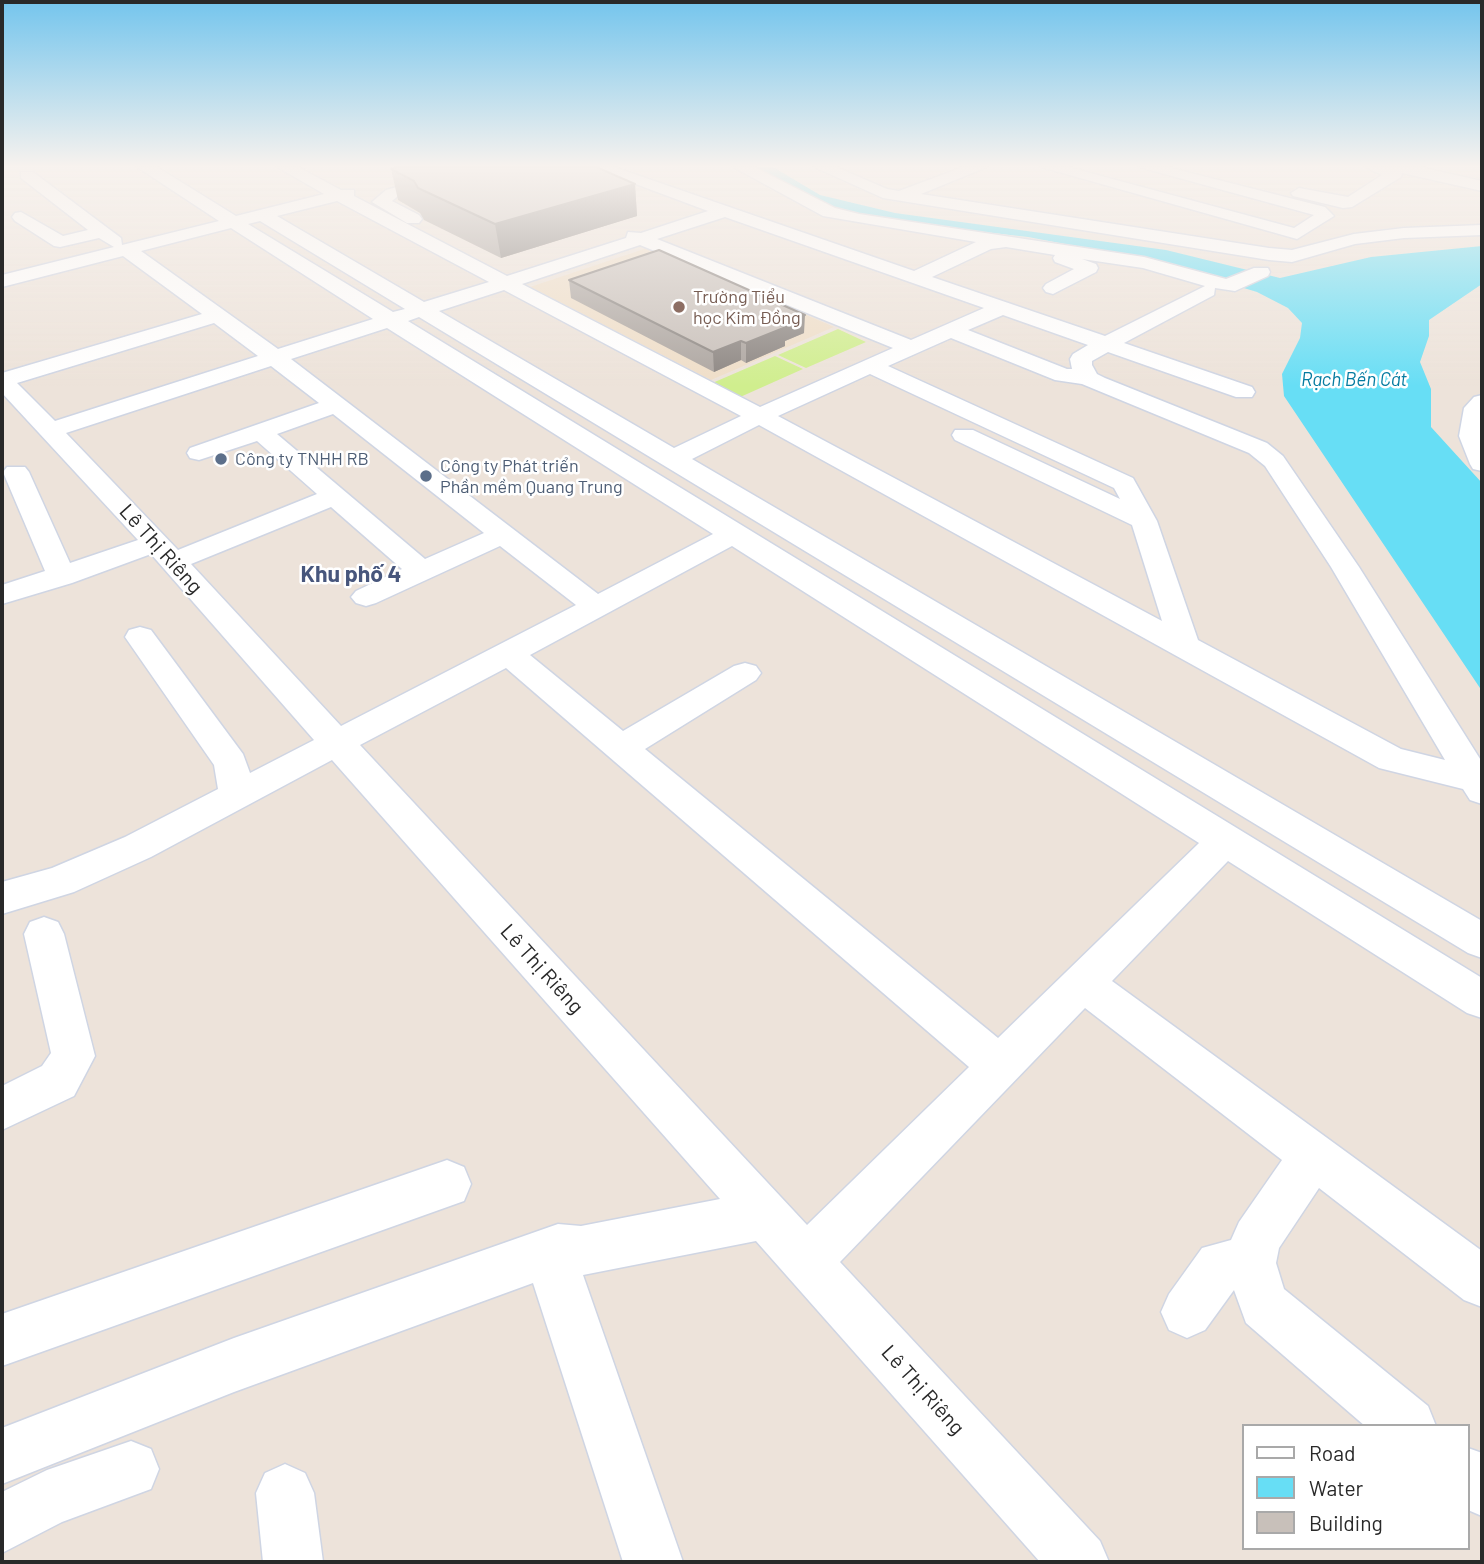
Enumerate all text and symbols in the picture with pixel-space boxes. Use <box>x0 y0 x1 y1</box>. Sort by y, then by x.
place label: Trường Tiểu học Kim Đồng <box>693 286 801 328</box>
marker: Trường Tiểu học Kim Đồng <box>671 299 687 315</box>
water label: Rạch Bến Cát <box>1301 369 1407 391</box>
place label: Công ty TNHH RB <box>235 448 369 470</box>
marker: Công ty TNHH RB <box>213 451 229 467</box>
place label: Công ty Phát triển Phần mềm Quang Trung <box>440 455 623 498</box>
marker: Công ty Phát triển Phần mềm Quang Trung <box>418 468 434 484</box>
street label: Lê Thị Riêng <box>114 499 208 599</box>
district label: Khu phố 4 <box>301 560 401 588</box>
street label: Lê Thị Riêng <box>495 919 589 1019</box>
street label: Lê Thị Riêng <box>876 1340 970 1440</box>
legend <box>1242 1424 1470 1550</box>
text: Road <box>1309 1440 1355 1465</box>
text: Water <box>1309 1475 1363 1500</box>
text: Building <box>1309 1510 1383 1535</box>

